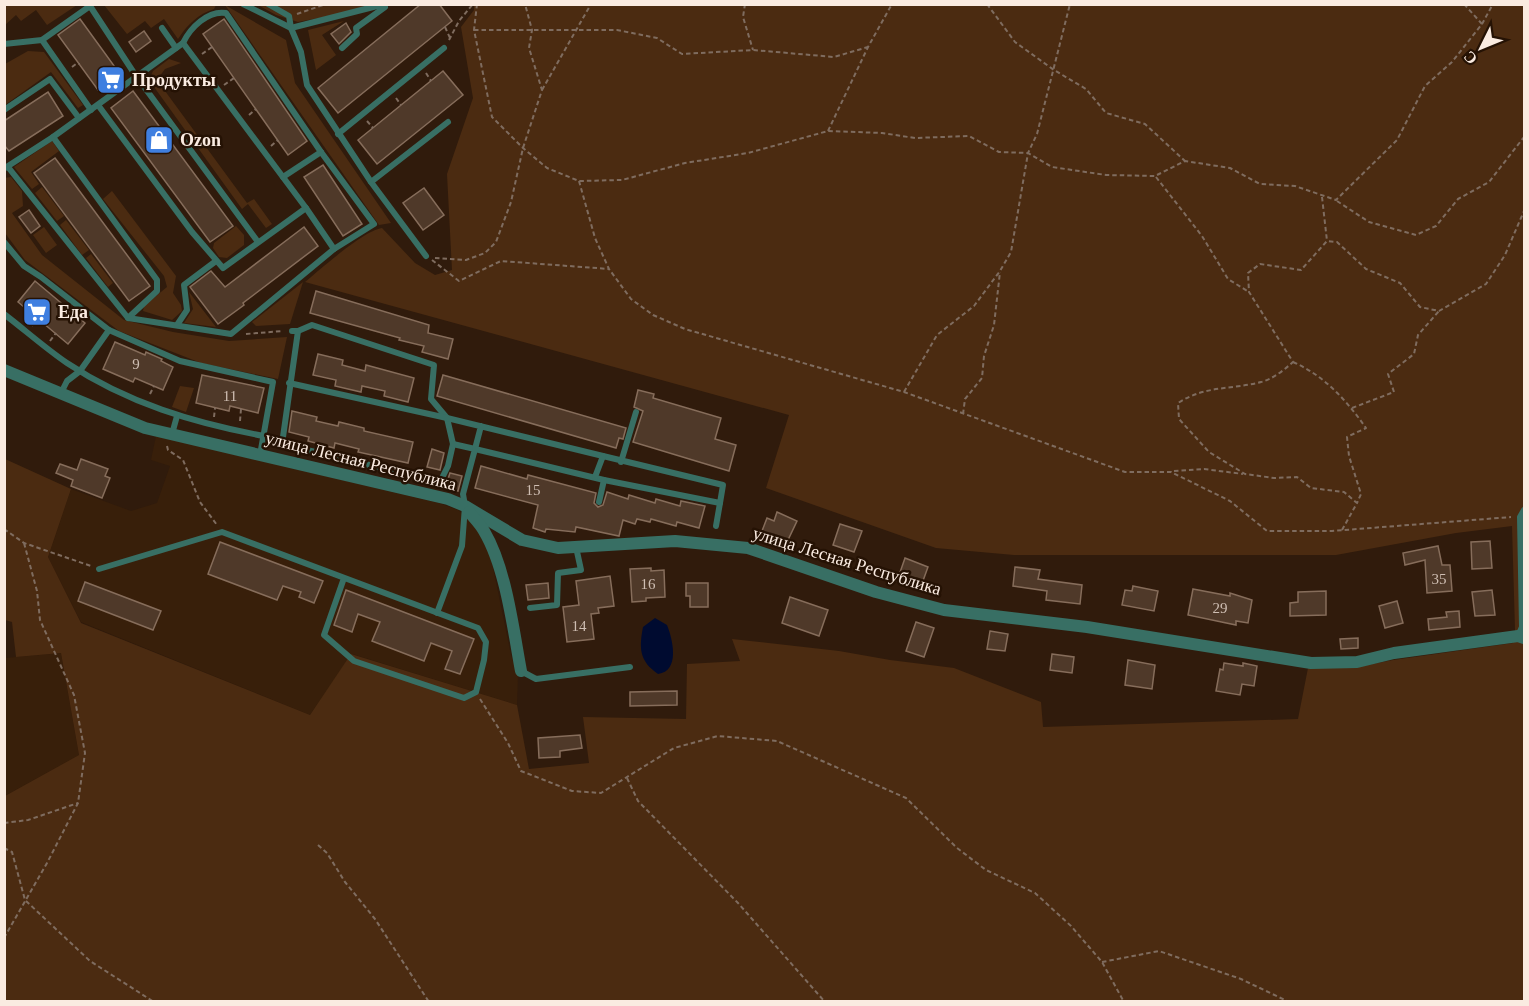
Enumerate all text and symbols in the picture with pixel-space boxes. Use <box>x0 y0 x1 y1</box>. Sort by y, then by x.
north arrow <box>1451 18 1511 78</box>
text: С <box>1460 48 1481 68</box>
supermarket icon: Продукты <box>95 64 127 96</box>
place label: Продукты <box>132 70 216 90</box>
shop icon: Ozon <box>143 124 175 156</box>
place label: Ozon <box>180 130 221 150</box>
supermarket icon: Еда <box>21 296 53 328</box>
place label: Еда <box>58 302 88 322</box>
house number: 9 <box>132 356 140 372</box>
house number: 11 <box>223 388 237 404</box>
street label: улица Лесная Республика <box>263 428 459 494</box>
house number: 15 <box>526 482 541 498</box>
street label: улица Лесная Республика <box>750 523 944 599</box>
house number: 35 <box>1432 571 1447 587</box>
house number: 16 <box>641 576 656 592</box>
house number: 29 <box>1213 600 1228 616</box>
house number: 14 <box>572 618 587 634</box>

